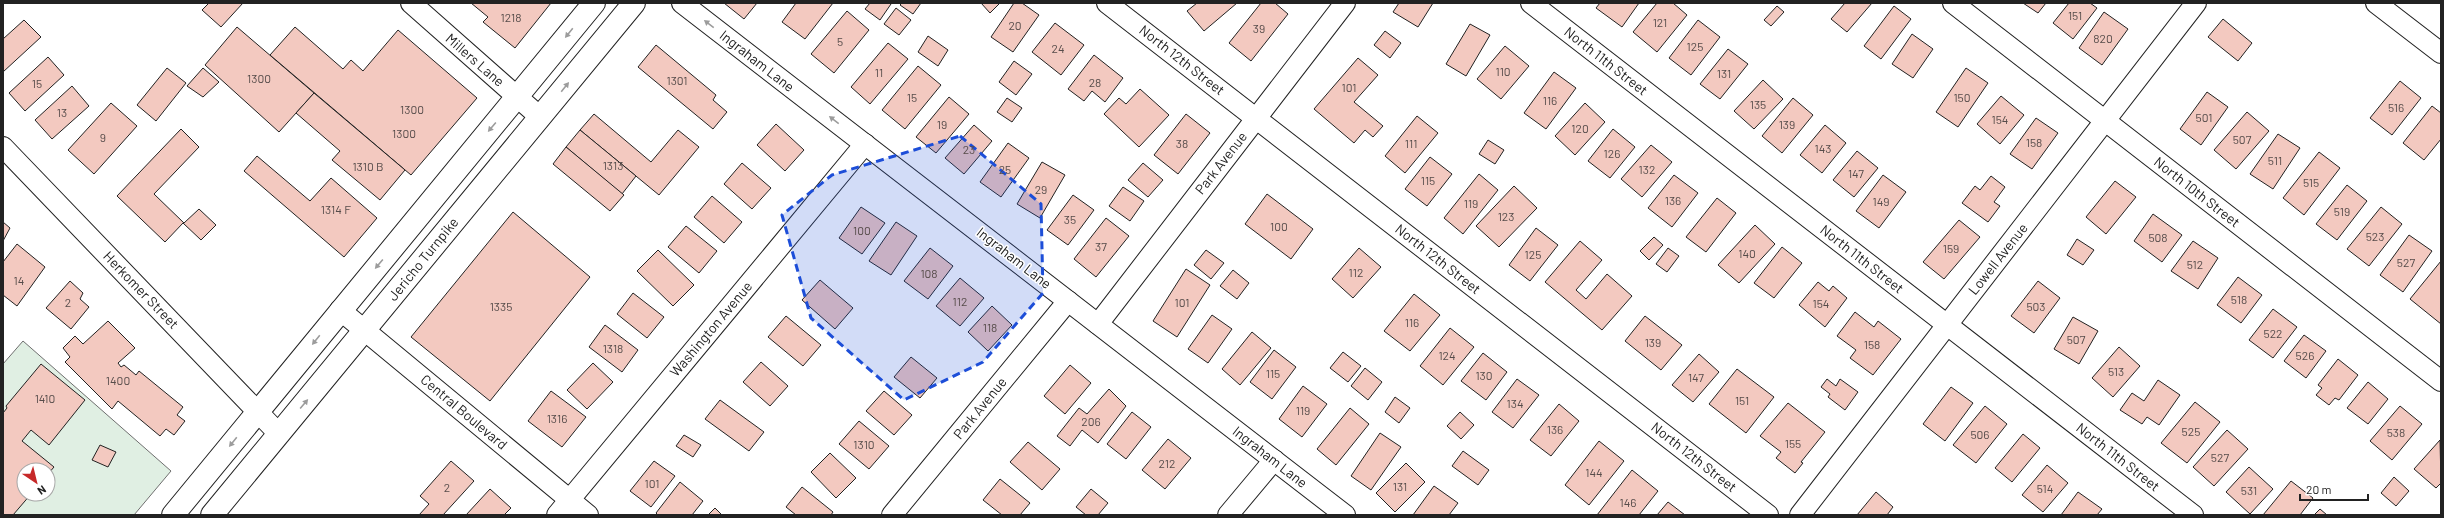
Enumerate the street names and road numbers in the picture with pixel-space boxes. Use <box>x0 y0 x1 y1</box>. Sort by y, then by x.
street label: North 12th Street <box>1136 21 1228 98</box>
street label: North 11th Street <box>1561 23 1651 99</box>
street label: Ingraham Lane <box>717 26 798 95</box>
street label: Millers Lane <box>443 30 508 90</box>
street label: Park Avenue <box>1191 128 1250 197</box>
street label: North 10th Street <box>2151 153 2244 230</box>
street label: Jericho Turnpike <box>384 214 461 304</box>
street label: Lowell Avenue <box>1964 219 2031 298</box>
street label: North 12th Street <box>1392 220 1484 297</box>
street label: North 11th Street <box>1817 221 1907 297</box>
street label: Ingraham Lane <box>974 223 1055 292</box>
street label: Herkomer Street <box>100 247 183 332</box>
street label: Washington Avenue <box>666 278 755 380</box>
street label: Central Boulevard <box>418 371 511 453</box>
street label: Park Avenue <box>949 373 1010 442</box>
street label: North 12th Street <box>1648 418 1740 495</box>
street label: North 11th Street <box>2073 419 2163 495</box>
street label: Ingraham Lane <box>1230 422 1311 491</box>

